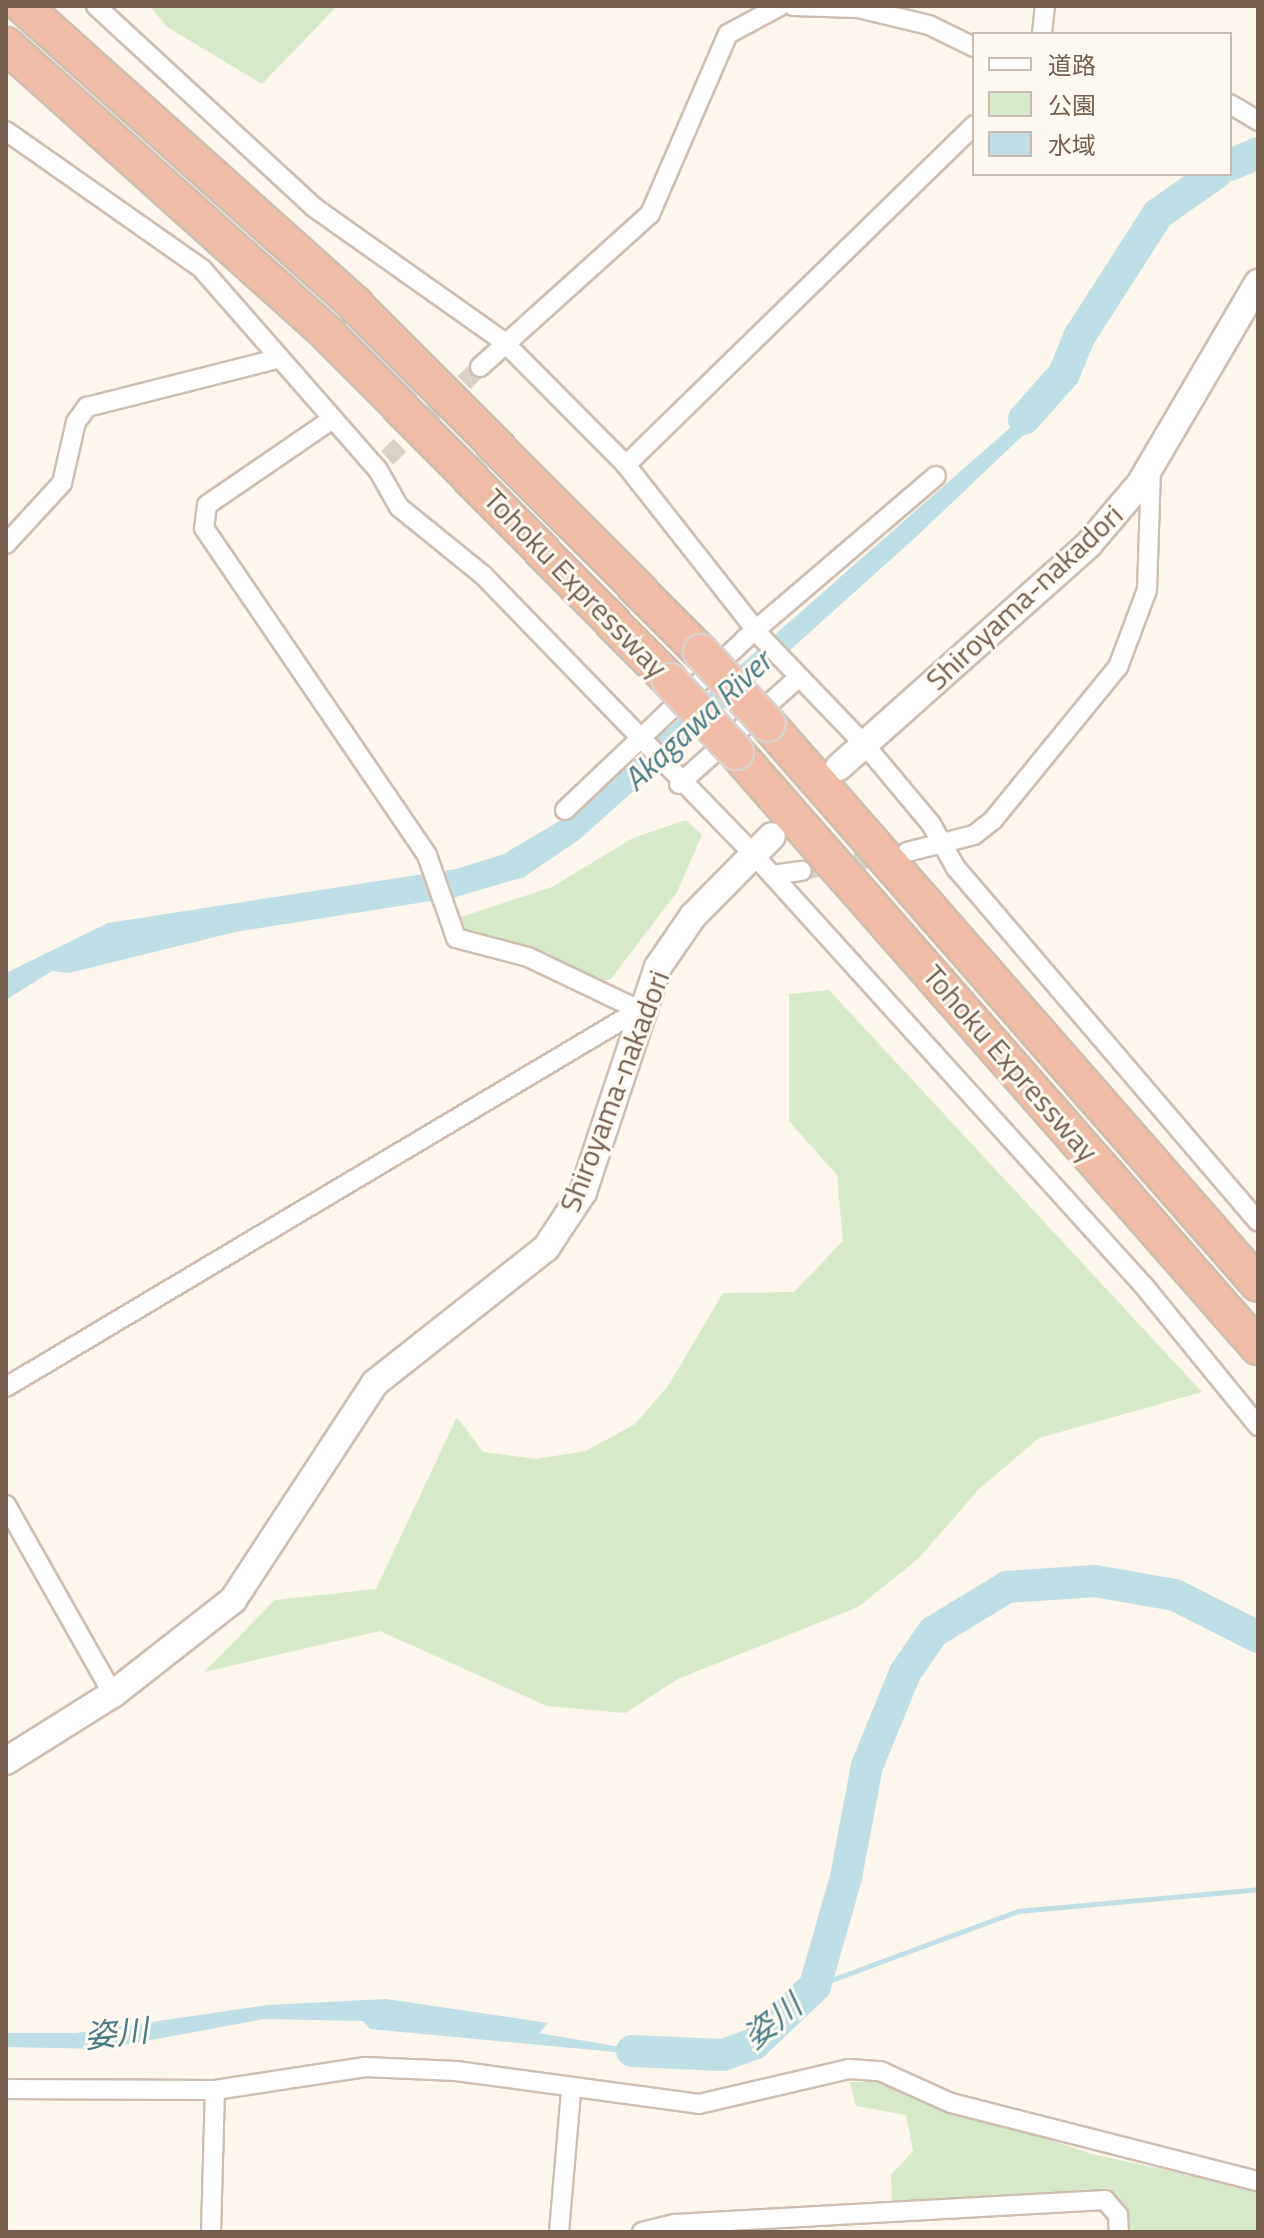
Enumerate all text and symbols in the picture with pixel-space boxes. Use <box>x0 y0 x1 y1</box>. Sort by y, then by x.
legend <box>972 32 1232 176</box>
text: 道路 <box>1048 47 1096 83</box>
text: 公園 <box>1048 87 1096 123</box>
text: 水域 <box>1048 127 1096 163</box>
street label: Tohoku Expressway <box>477 481 675 685</box>
street label: Shiroyama-nakadori <box>918 496 1130 698</box>
water label: Akagawa River <box>615 642 779 798</box>
street label: Tohoku Expressway <box>916 957 1106 1169</box>
street label: Shiroyama-nakadori <box>551 965 677 1217</box>
water label: 姿川 <box>735 1986 809 2056</box>
water label: 姿川 <box>82 2011 150 2055</box>

